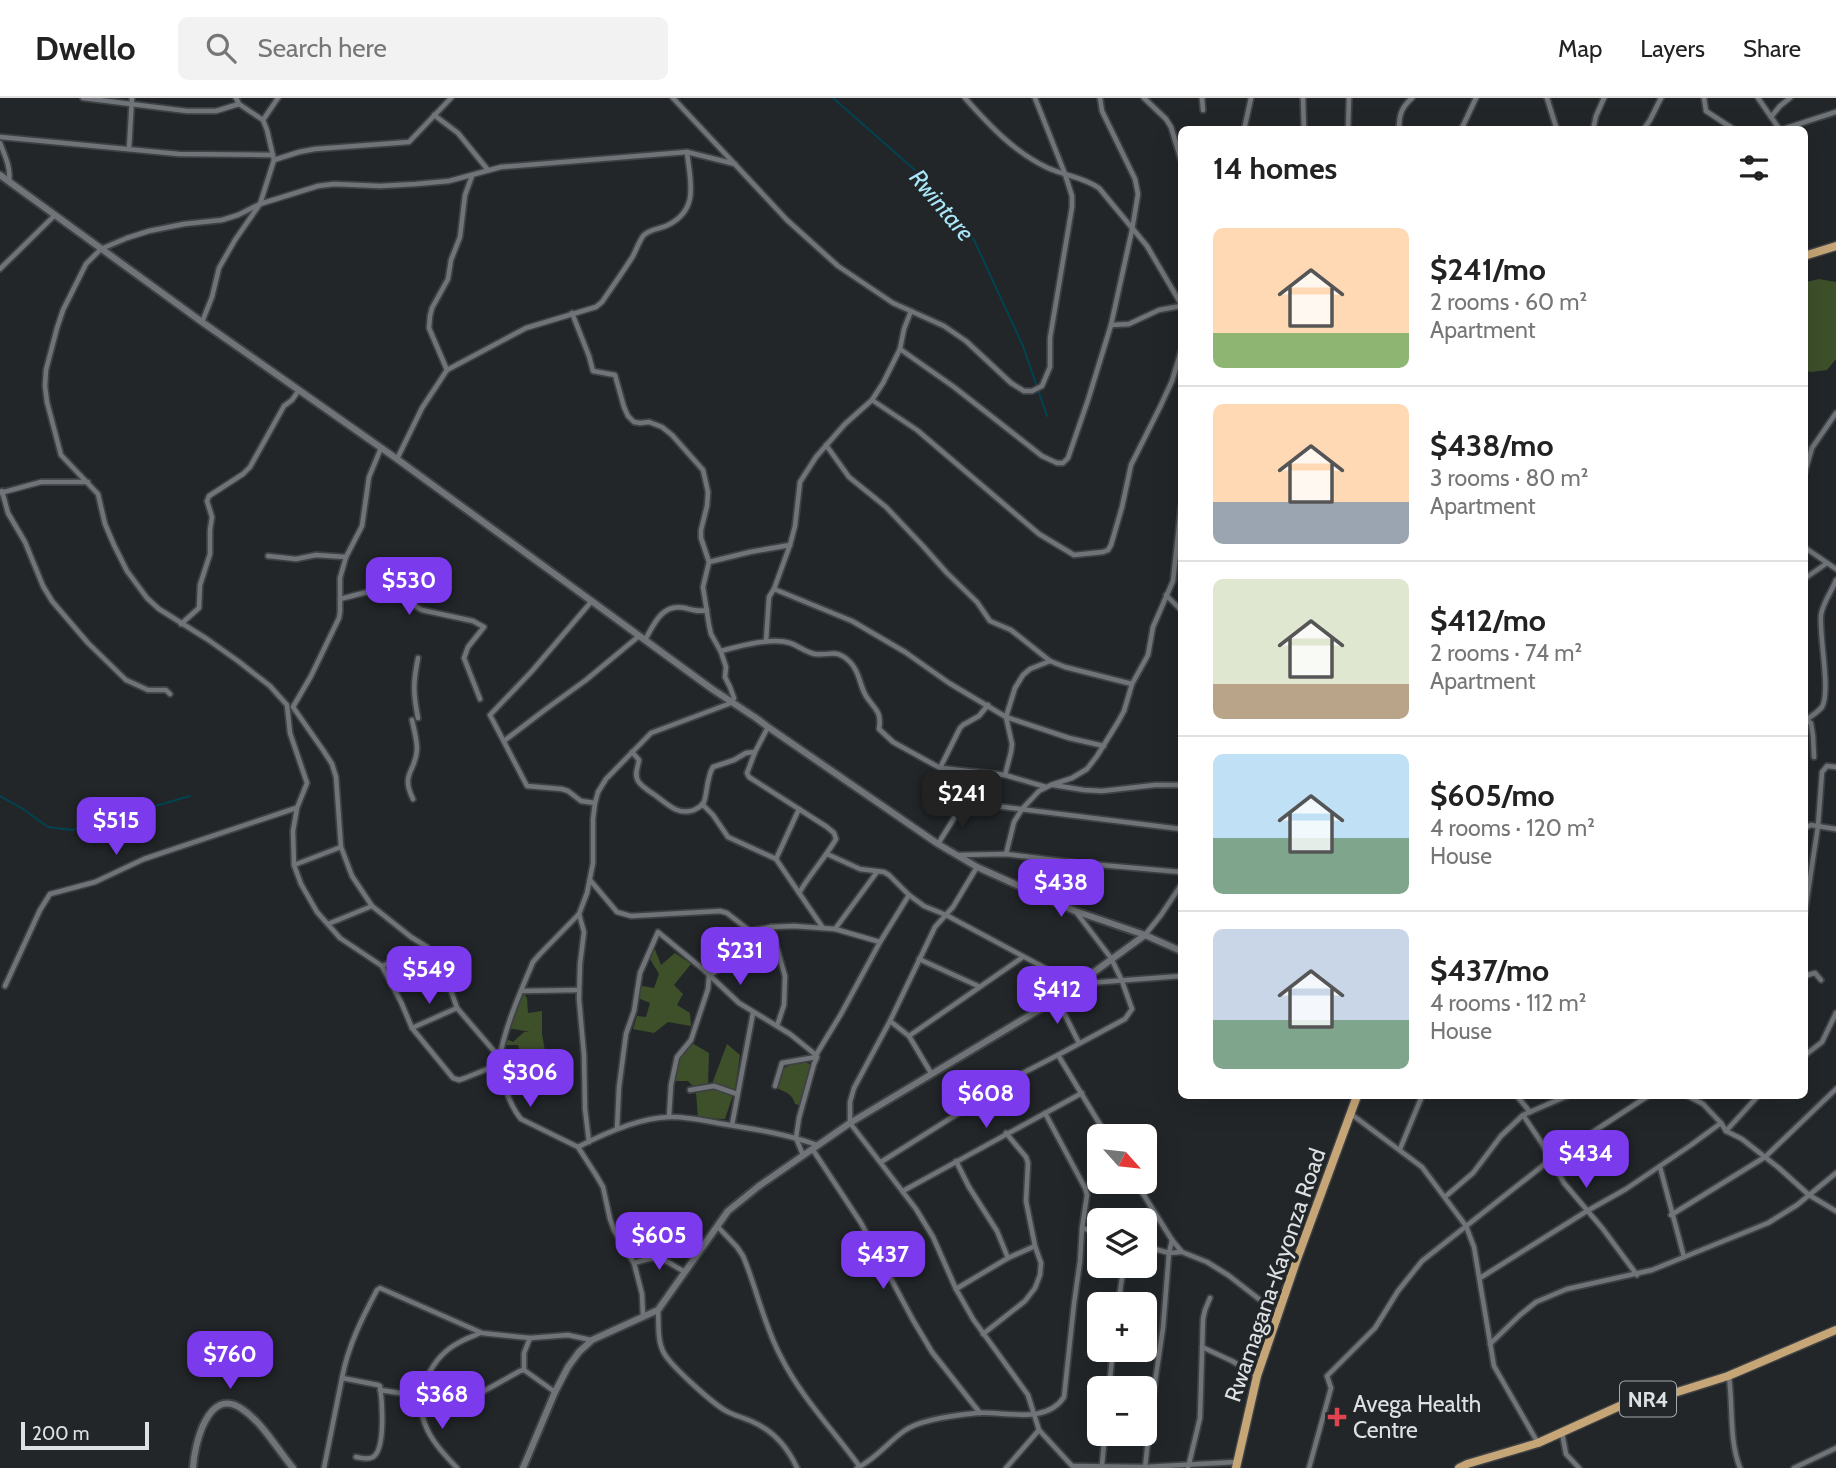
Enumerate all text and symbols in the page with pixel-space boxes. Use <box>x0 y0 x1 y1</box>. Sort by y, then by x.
search box <box>178 17 668 80</box>
text: Dwello <box>35 28 136 68</box>
icon: search <box>202 29 240 67</box>
text: Search here <box>258 32 387 64</box>
text: Map <box>1558 34 1602 63</box>
text: Layers <box>1640 34 1705 63</box>
text: Share <box>1743 34 1801 63</box>
icon: filters <box>1735 149 1773 187</box>
text: 14 homes <box>1213 150 1337 187</box>
water label: Rwintare <box>904 163 980 247</box>
text: $241/mo <box>1430 251 1546 288</box>
icon: home <box>1269 256 1353 340</box>
text: 2 rooms · 60 m² <box>1430 288 1587 316</box>
text: Apartment <box>1430 316 1535 344</box>
text: $438/mo <box>1430 427 1553 464</box>
icon: home <box>1269 432 1353 516</box>
text: 3 rooms · 80 m² <box>1430 464 1588 492</box>
text: Apartment <box>1430 492 1535 520</box>
pin: $530 <box>368 558 450 617</box>
text: $530 <box>382 566 436 594</box>
text: $412/mo <box>1430 602 1546 639</box>
icon: home <box>1269 607 1353 691</box>
text: 2 rooms · 74 m² <box>1430 639 1582 667</box>
text: Apartment <box>1430 667 1535 695</box>
pin: $241 <box>921 770 1003 830</box>
text: $605/mo <box>1430 777 1555 814</box>
text: $241 <box>938 779 986 807</box>
icon: home <box>1269 782 1353 866</box>
pin: $515 <box>75 798 157 857</box>
text: $515 <box>93 806 139 834</box>
text: 4 rooms · 120 m² <box>1430 814 1595 842</box>
text: House <box>1430 842 1492 870</box>
pin: $438 <box>1020 860 1102 919</box>
text: $438 <box>1034 868 1088 896</box>
pin: $231 <box>699 928 781 987</box>
text: $231 <box>717 936 763 964</box>
pin: $549 <box>388 946 470 1006</box>
text: $437/mo <box>1430 952 1549 989</box>
text: $549 <box>403 955 455 983</box>
icon: home <box>1269 957 1353 1041</box>
pin: $412 <box>1016 967 1098 1026</box>
text: $412 <box>1033 975 1081 1003</box>
text: 4 rooms · 112 m² <box>1430 989 1586 1017</box>
text: House <box>1430 1017 1492 1045</box>
pin: $306 <box>489 1049 571 1109</box>
text: $306 <box>503 1058 557 1086</box>
pin: $608 <box>945 1070 1027 1130</box>
text: $608 <box>958 1079 1014 1107</box>
north arrow <box>1087 1124 1157 1194</box>
map controls <box>1087 1124 1157 1446</box>
pin: $434 <box>1545 1130 1627 1190</box>
text: $434 <box>1559 1139 1613 1167</box>
street label: Rwamagana-Kayonza Road <box>1218 1145 1332 1405</box>
button: layers <box>1087 1208 1157 1278</box>
pin: $605 <box>618 1212 700 1272</box>
text: $605 <box>632 1221 686 1249</box>
pin: $437 <box>842 1232 924 1291</box>
text: $437 <box>857 1240 909 1268</box>
button: + <box>1087 1292 1157 1362</box>
pin: $760 <box>189 1332 271 1391</box>
text: $760 <box>203 1340 257 1368</box>
pin: $368 <box>401 1372 483 1431</box>
button: − <box>1087 1376 1157 1446</box>
text: $368 <box>416 1380 468 1408</box>
road number: NR4 <box>1620 1382 1676 1416</box>
place label: Avega Health Centre <box>1353 1390 1481 1444</box>
marker: Avega Health Centre <box>1327 1407 1347 1427</box>
scale bar <box>21 1419 149 1451</box>
text: 200 m <box>32 1422 89 1445</box>

